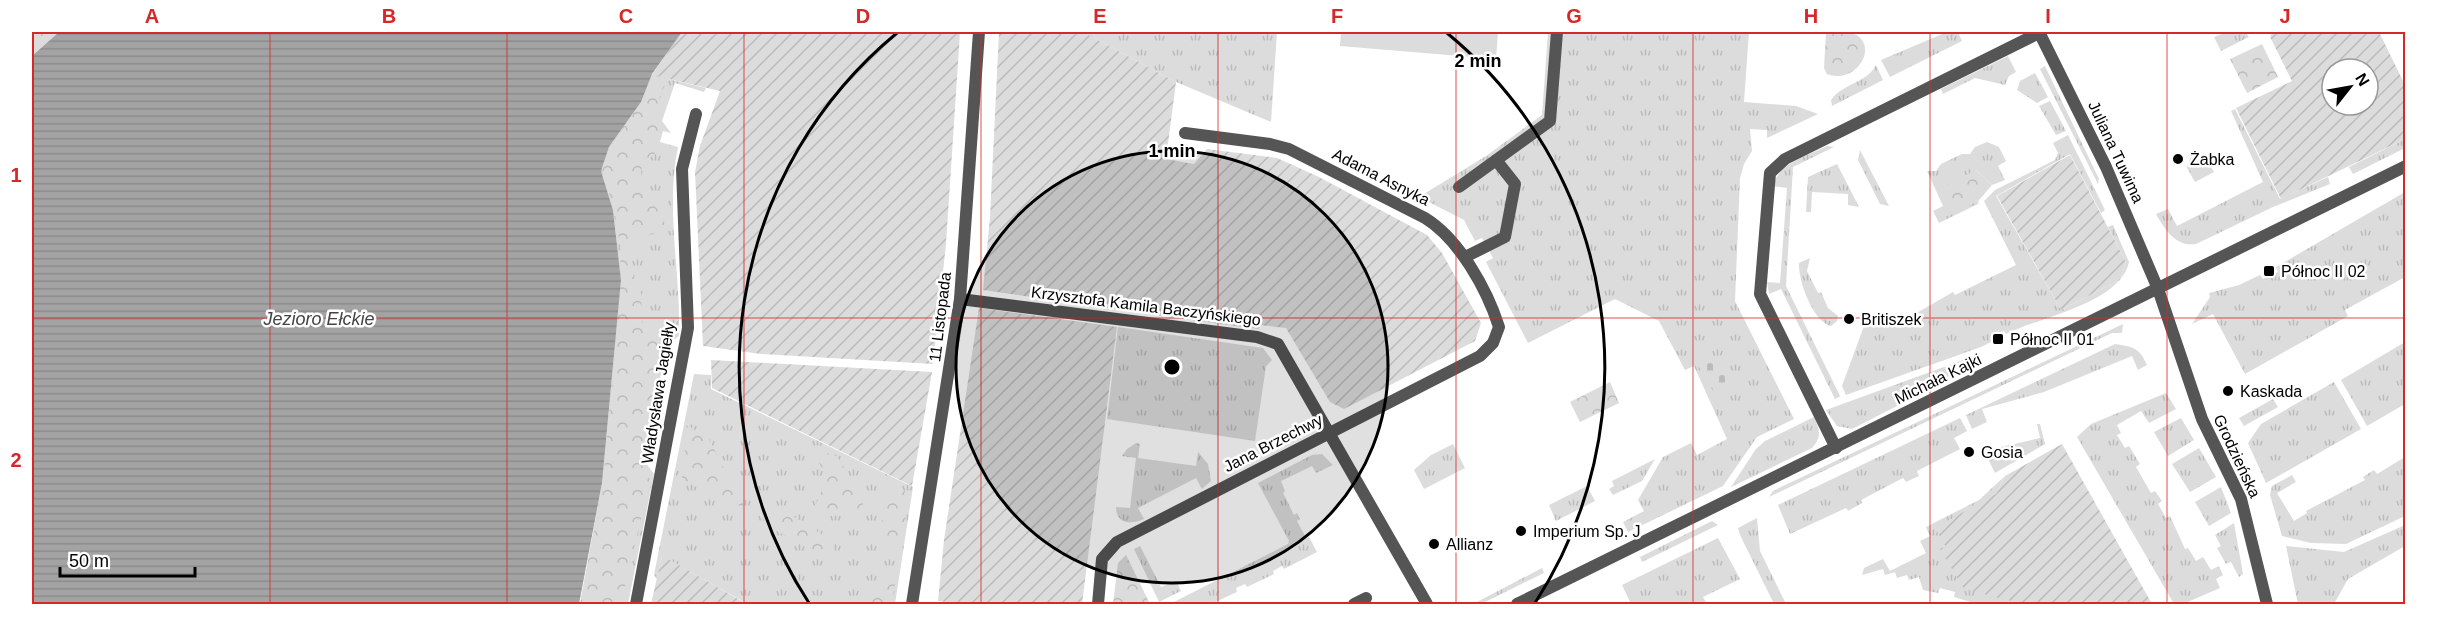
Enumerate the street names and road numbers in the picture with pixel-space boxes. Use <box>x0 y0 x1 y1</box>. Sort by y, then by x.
street label: Juliana Tuwima <box>2085 98 2147 206</box>
street label: Adama Asnyka <box>1330 145 1432 209</box>
street label: 11 Listopada <box>926 271 954 363</box>
street label: Krzysztofa Kamila Baczyńskiego <box>1030 283 1262 329</box>
street label: Władysława Jagiełły <box>638 321 678 465</box>
street label: Michała Kajki <box>1892 351 1984 407</box>
street label: Jana Brzechwy <box>1221 411 1325 475</box>
street label: Grodzieńska <box>2210 412 2264 500</box>

